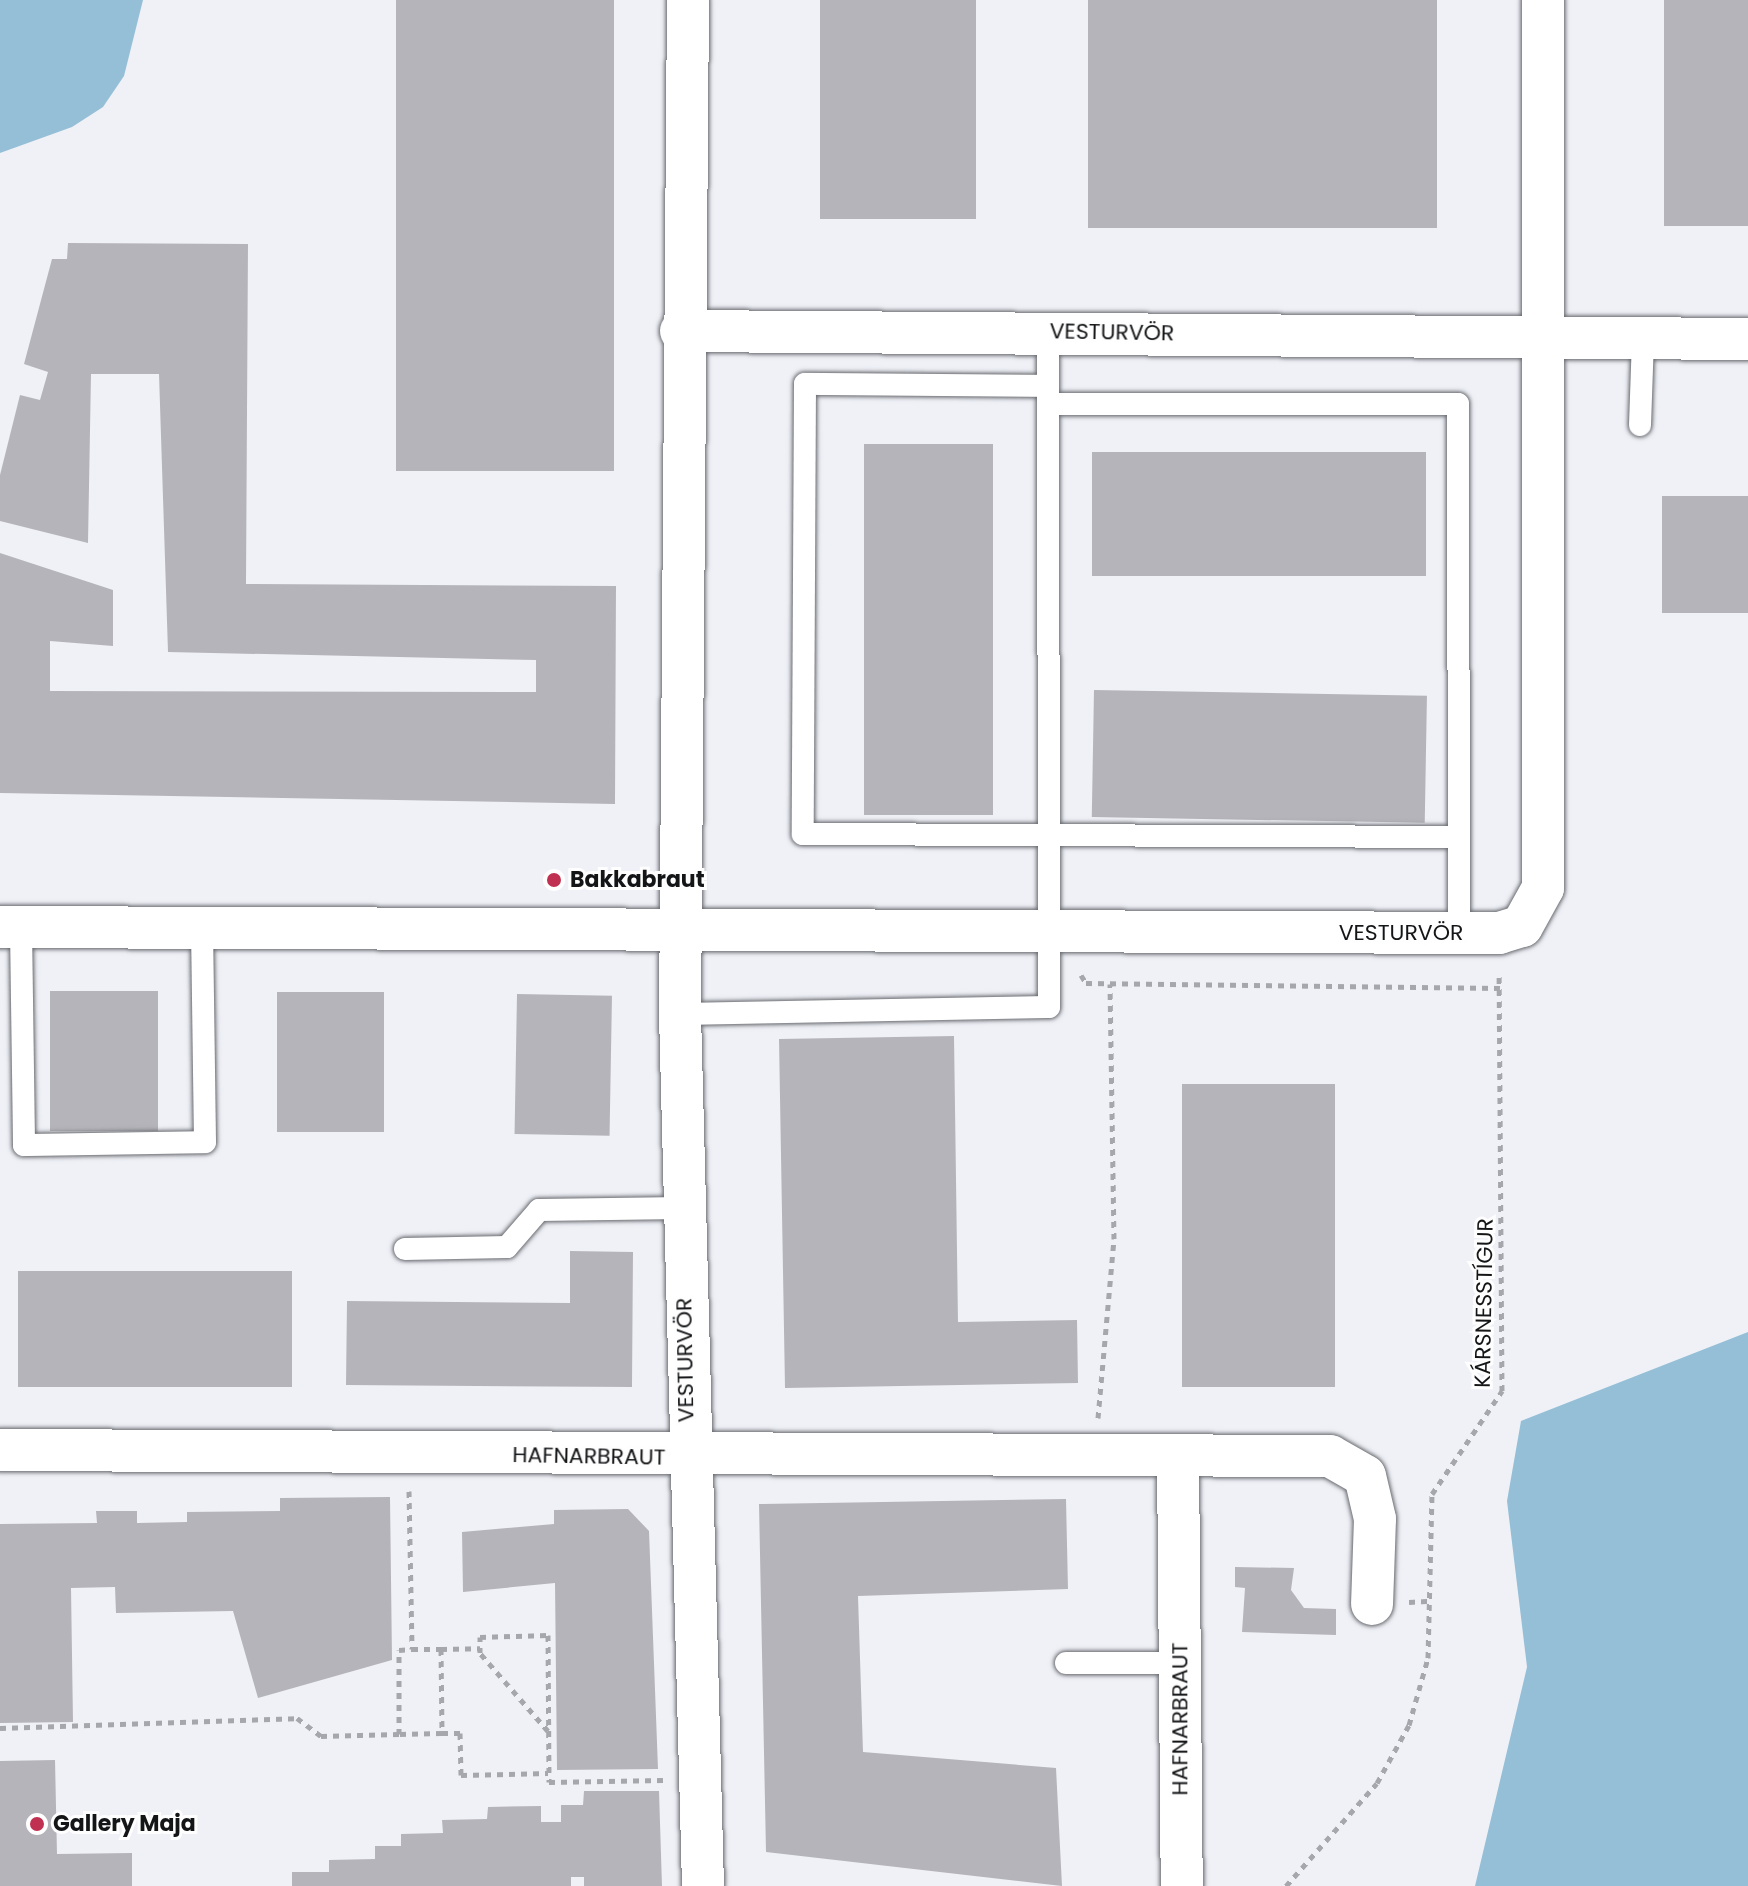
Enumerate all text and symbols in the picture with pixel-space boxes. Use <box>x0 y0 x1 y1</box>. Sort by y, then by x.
street label: VESTURVÖR <box>1049 318 1175 346</box>
place label: Bakkabraut <box>570 867 705 893</box>
marker: Bakkabraut <box>545 871 563 889</box>
street label: VESTURVÖR <box>1339 920 1463 946</box>
street label: KÁRSNESSTÍGUR <box>1469 1218 1499 1388</box>
street label: VESTURVÖR <box>671 1297 699 1423</box>
street label: HAFNARBRAUT <box>512 1441 666 1471</box>
street label: HAFNARBRAUT <box>1167 1642 1193 1796</box>
place label: Gallery Maja <box>53 1811 196 1837</box>
marker: Gallery Maja <box>28 1815 46 1833</box>

